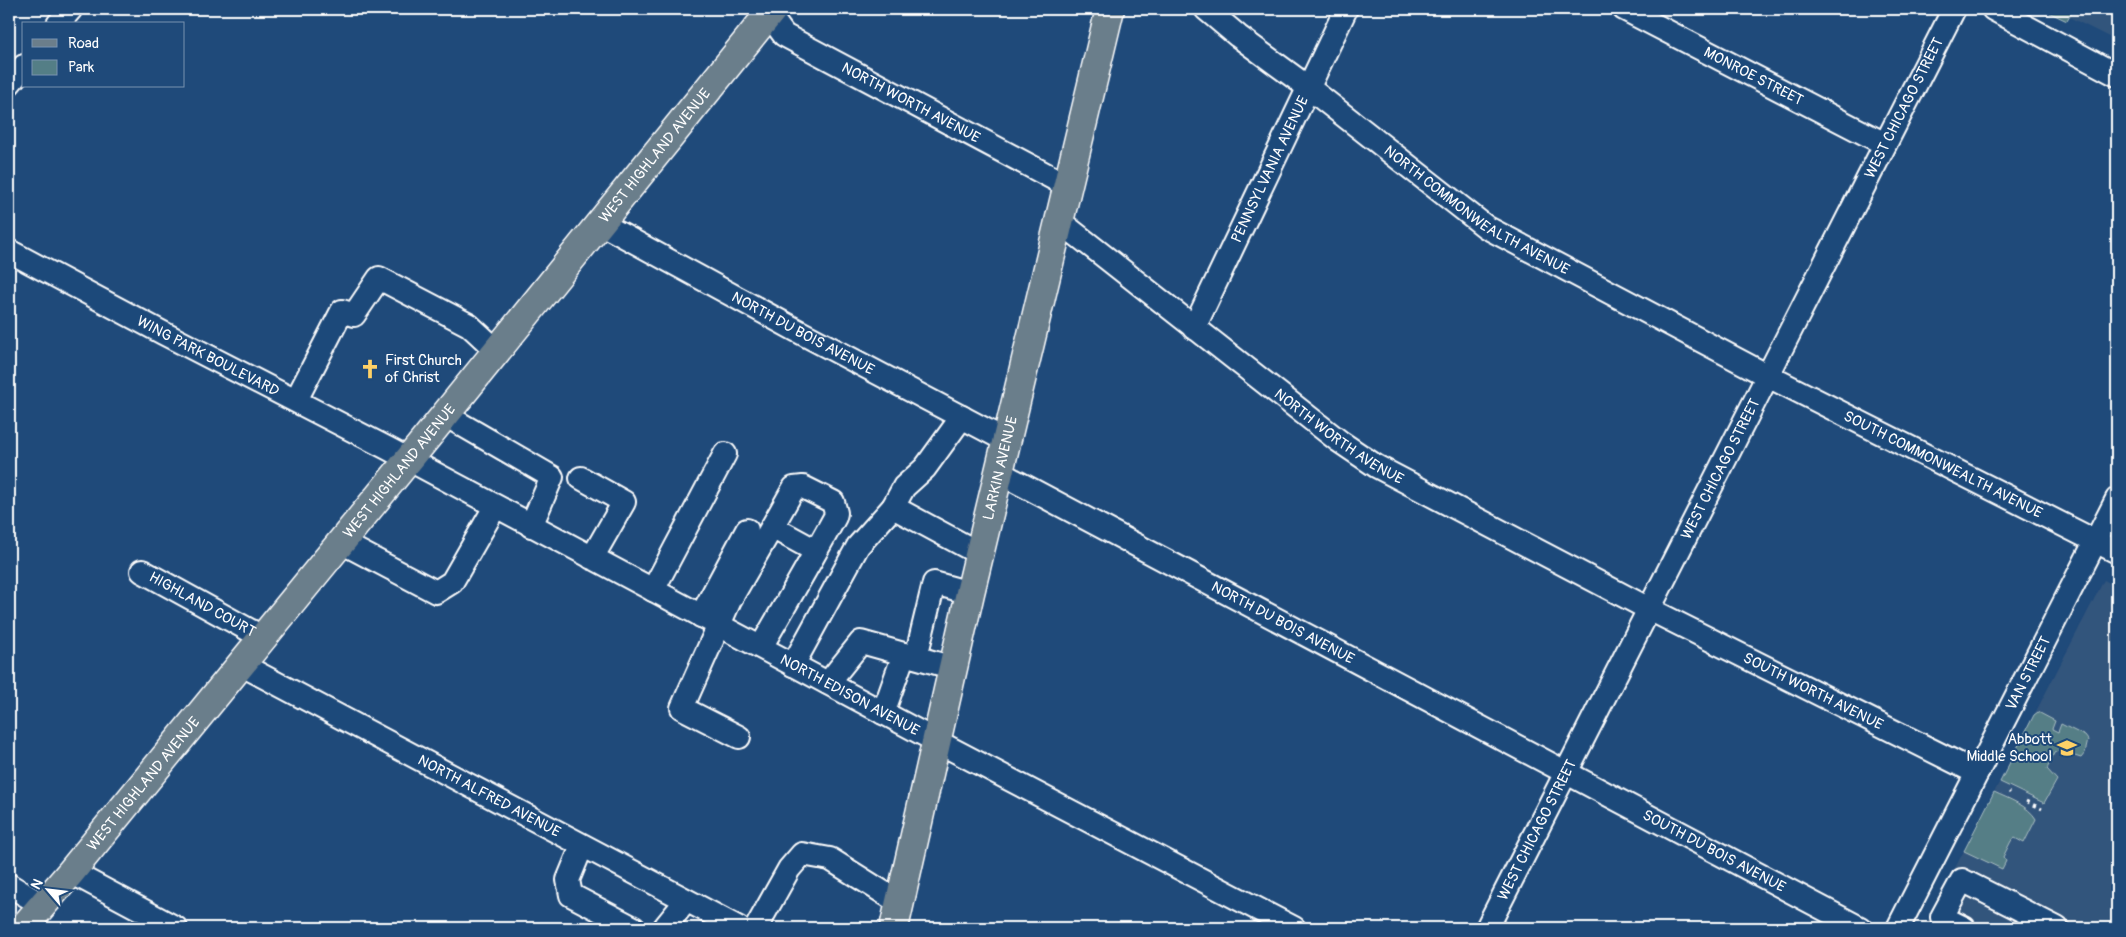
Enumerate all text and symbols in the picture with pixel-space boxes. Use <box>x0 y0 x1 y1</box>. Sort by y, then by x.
legend <box>22 22 185 88</box>
text: Road <box>68 34 99 53</box>
street label: WEST CHICAGO STREET <box>1861 34 1948 182</box>
street label: MONROE STREET <box>1700 43 1806 110</box>
text: Park <box>68 58 95 77</box>
street label: NORTH WORTH AVENUE <box>838 58 983 148</box>
street label: WEST HIGHLAND AVENUE <box>595 84 715 227</box>
street label: PENNSYLVANIA AVENUE <box>1227 93 1313 246</box>
street label: NORTH COMMONWEALTH AVENUE <box>1380 141 1573 280</box>
street label: NORTH DU BOIS AVENUE <box>728 288 878 380</box>
street label: WING PARK BOULEVARD <box>133 312 282 401</box>
place label: First Church of Christ <box>385 351 462 387</box>
church icon: First Church of Christ <box>359 358 381 380</box>
street label: NORTH WORTH AVENUE <box>1270 385 1407 489</box>
street label: WEST CHICAGO STREET <box>1677 396 1764 543</box>
street label: WEST HIGHLAND AVENUE <box>339 400 460 542</box>
street label: SOUTH COMMONWEALTH AVENUE <box>1840 407 2046 523</box>
street label: LARKIN AVENUE <box>979 414 1022 522</box>
street label: HIGHLAND COURT <box>145 568 259 642</box>
street label: NORTH DU BOIS AVENUE <box>1208 577 1358 669</box>
street label: VAN STREET <box>2002 633 2055 714</box>
street label: SOUTH WORTH AVENUE <box>1740 649 1886 735</box>
street label: NORTH EDISON AVENUE <box>777 651 923 741</box>
street label: WEST HIGHLAND AVENUE <box>83 713 204 855</box>
place label: Abbott Middle School <box>1967 730 2053 766</box>
school or university icon: Abbott Middle School <box>2056 737 2078 759</box>
street label: NORTH ALFRED AVENUE <box>414 751 564 842</box>
street label: WEST CHICAGO STREET <box>1494 757 1581 904</box>
street label: SOUTH DU BOIS AVENUE <box>1639 806 1789 897</box>
north arrow <box>22 864 72 914</box>
text: N <box>27 876 47 892</box>

